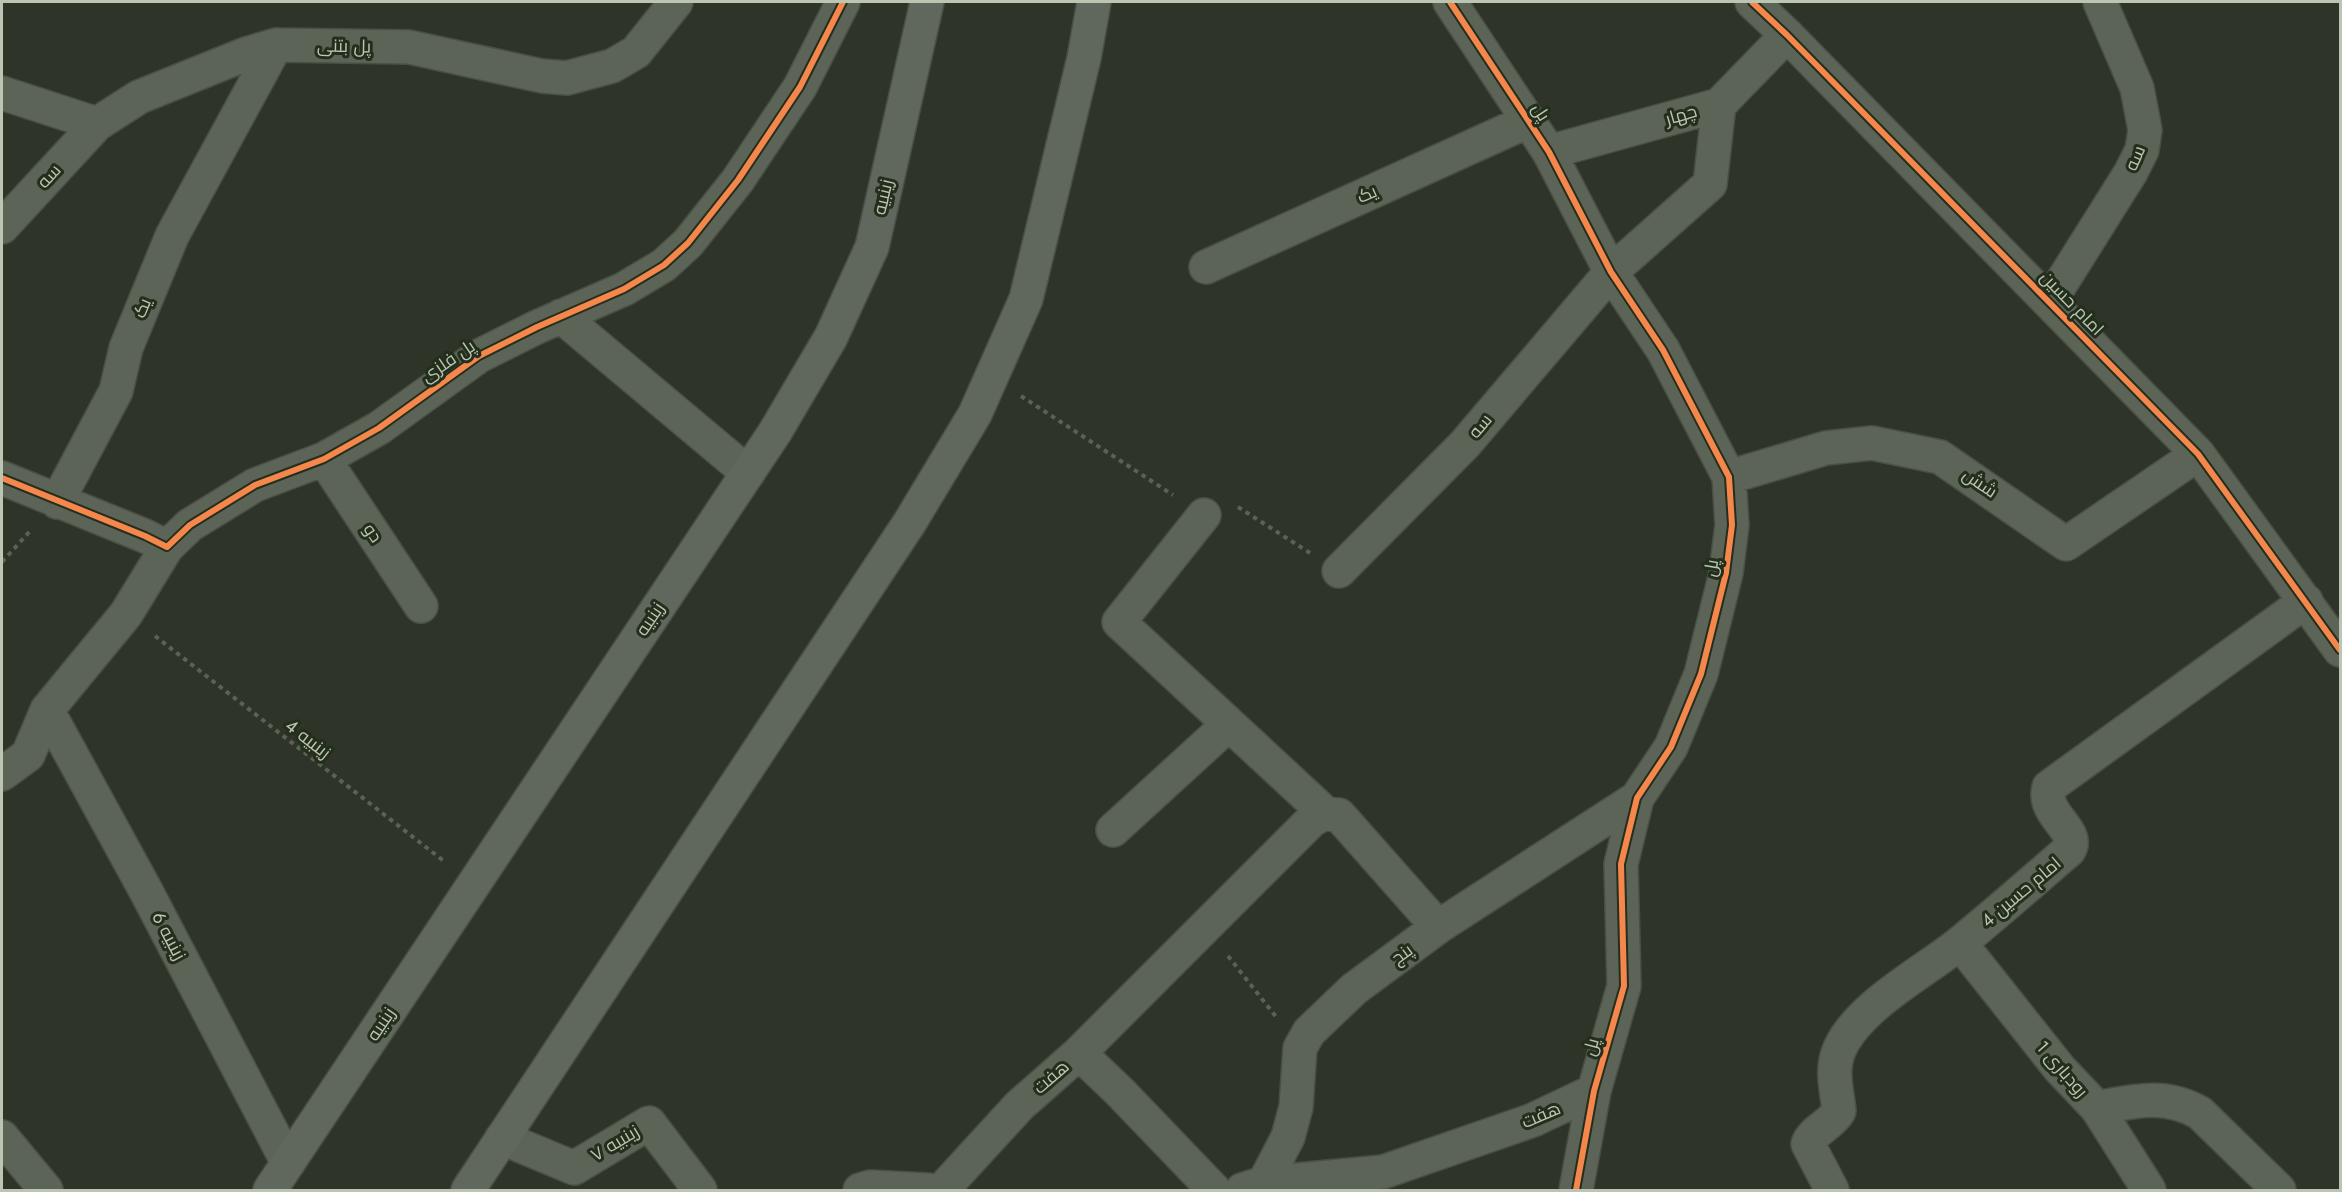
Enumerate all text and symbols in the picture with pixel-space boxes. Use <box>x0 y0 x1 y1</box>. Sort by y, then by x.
street label: پل بتنی <box>317 33 371 59</box>
street label: پل <box>1525 98 1557 127</box>
street label: چهار <box>1661 98 1700 132</box>
street label: سه <box>2118 141 2152 175</box>
street label: سه <box>31 158 67 194</box>
street label: زینبیه <box>866 177 900 217</box>
street label: یک <box>1353 178 1381 210</box>
street label: امام حسین <box>2034 265 2110 341</box>
street label: یک <box>126 294 158 322</box>
street label: پل فلزی <box>416 333 481 389</box>
street label: سه <box>1462 408 1498 444</box>
street label: شش <box>1957 462 2003 504</box>
street label: دو <box>357 518 389 548</box>
street label: پل <box>1697 557 1725 579</box>
street label: زینبیه <box>629 597 671 641</box>
street label: زینبیه 4 <box>280 713 336 765</box>
street label: امام حسین 4 <box>1975 851 2067 933</box>
street label: زینبیه 6 <box>145 907 193 965</box>
street label: پنج <box>1386 937 1418 971</box>
street label: زینبیه <box>360 1002 402 1046</box>
street label: پل <box>1576 1035 1606 1059</box>
street label: رودباری 1 <box>2030 1035 2094 1103</box>
street label: هفت <box>1027 1054 1075 1100</box>
street label: هفت <box>1517 1095 1565 1135</box>
street label: زینبیه ۷ <box>586 1118 644 1168</box>

